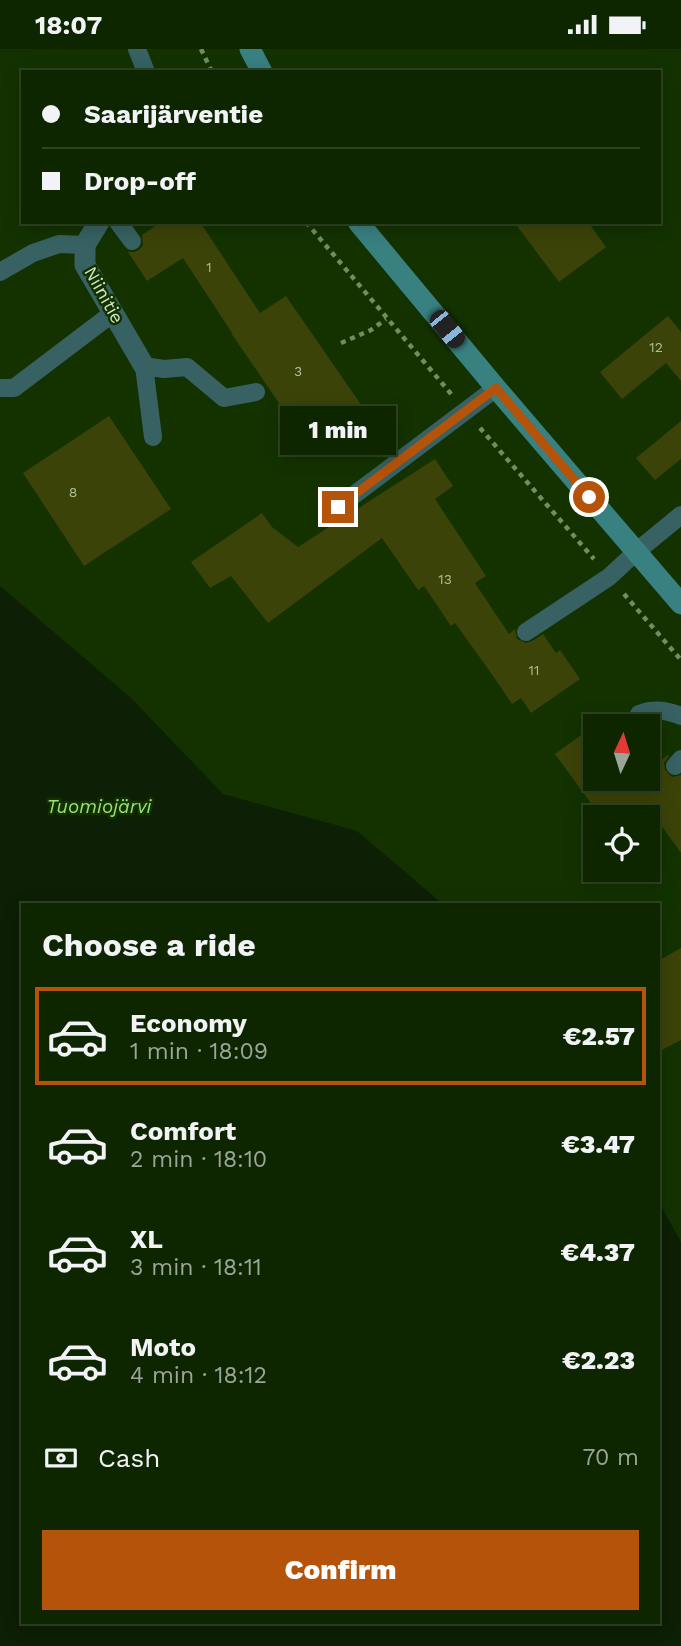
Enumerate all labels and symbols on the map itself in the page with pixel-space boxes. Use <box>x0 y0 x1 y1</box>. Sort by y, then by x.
house number: 1 <box>206 259 212 275</box>
street label: Niinitie <box>80 263 129 327</box>
car <box>426 306 469 352</box>
house number: 12 <box>649 339 663 355</box>
house number: 3 <box>294 363 302 379</box>
callout: 1 min <box>280 405 396 455</box>
route start <box>573 481 605 513</box>
house number: 8 <box>69 484 77 500</box>
route end <box>322 491 354 523</box>
house number: 13 <box>438 571 452 587</box>
house number: 11 <box>529 662 539 678</box>
north arrow <box>583 714 660 791</box>
water label: Tuomiojärvi <box>47 795 153 818</box>

